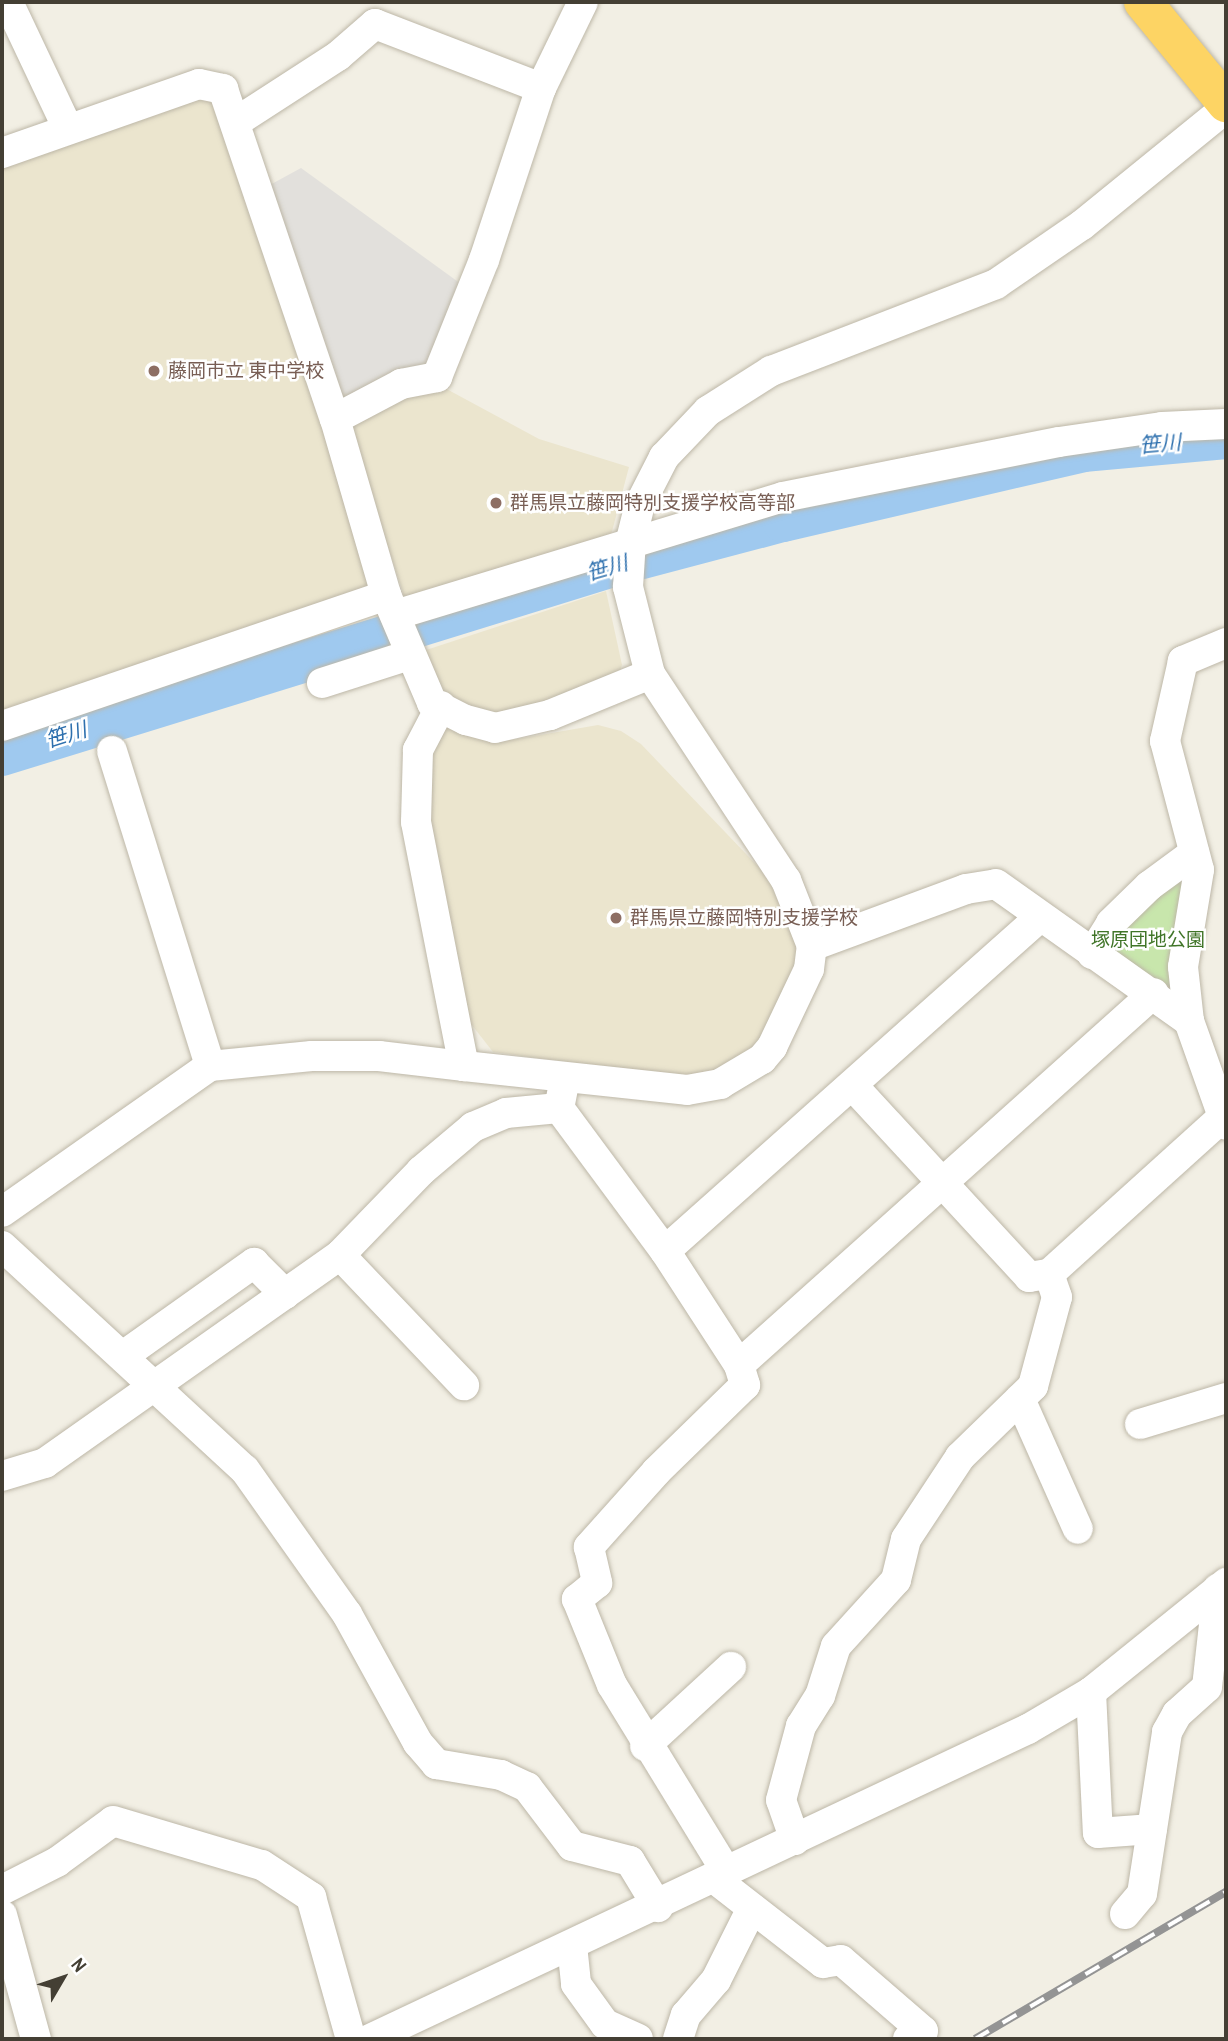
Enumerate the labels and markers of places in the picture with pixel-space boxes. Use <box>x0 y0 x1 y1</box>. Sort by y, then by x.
place label: 藤岡市立 東中学校 <box>168 360 324 382</box>
marker: 藤岡市立 東中学校 <box>146 363 162 379</box>
place label: 群馬県立藤岡特別支援学校高等部 <box>510 492 795 514</box>
marker: 群馬県立藤岡特別支援学校高等部 <box>488 495 504 511</box>
place label: 群馬県立藤岡特別支援学校 <box>630 907 858 929</box>
marker: 群馬県立藤岡特別支援学校 <box>608 910 624 926</box>

